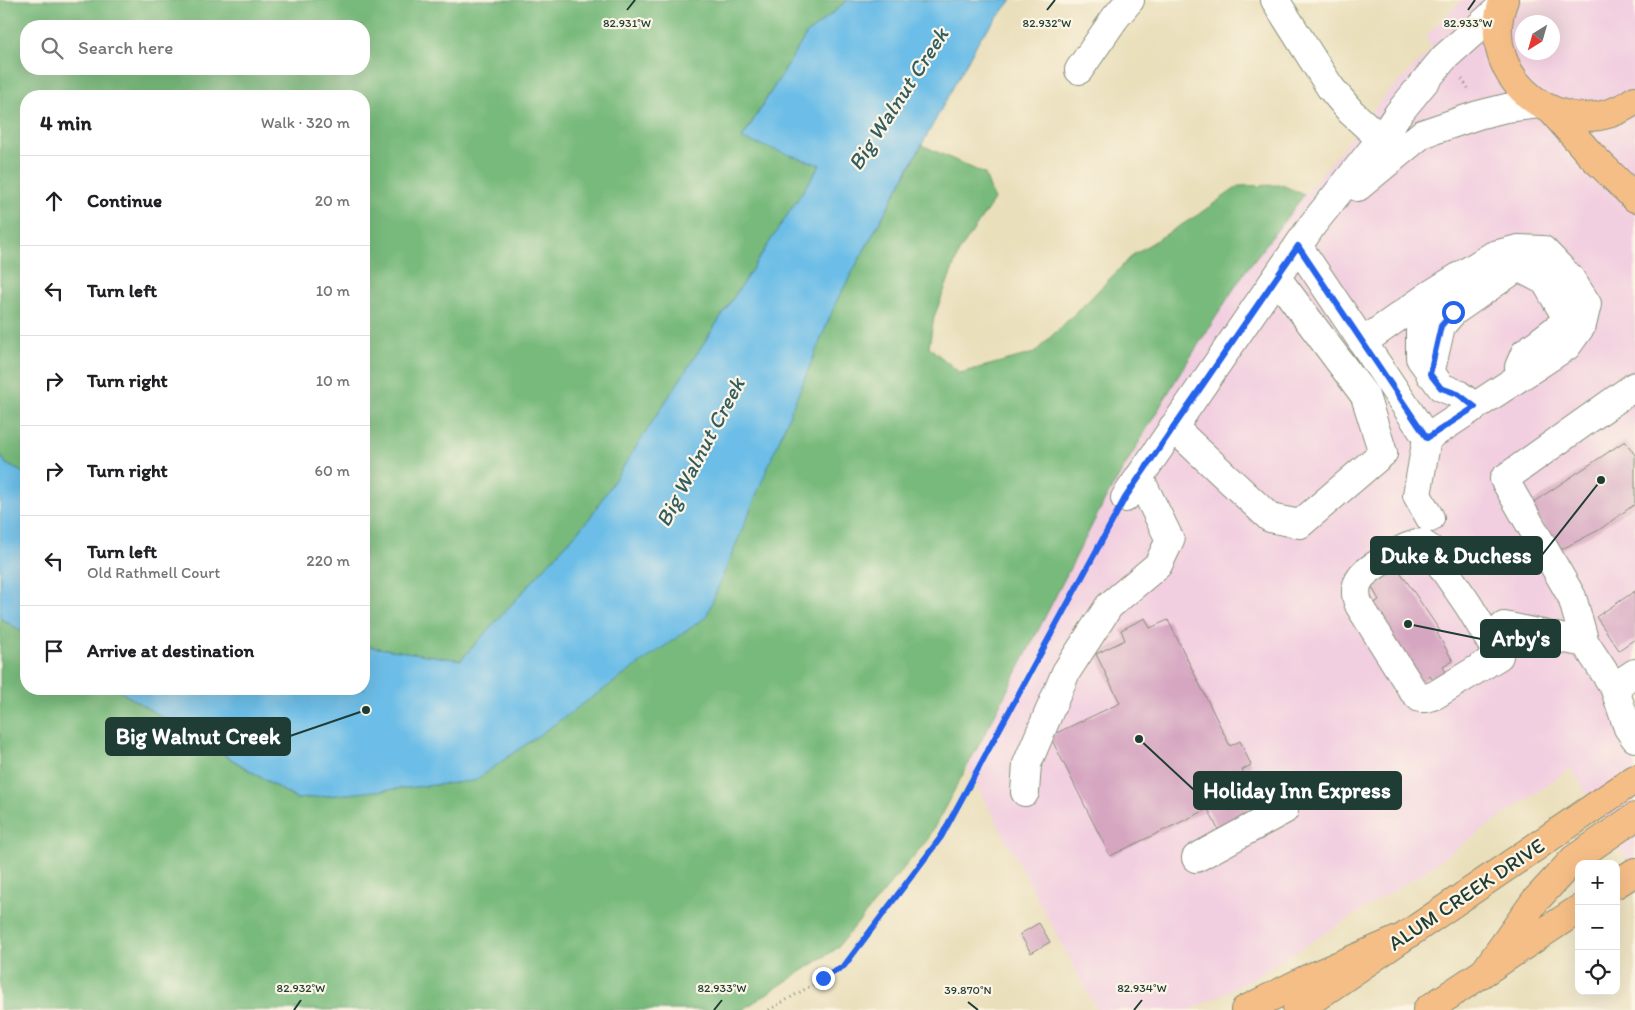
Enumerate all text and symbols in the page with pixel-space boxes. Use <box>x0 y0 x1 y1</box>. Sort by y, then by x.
north arrow <box>1515 15 1560 60</box>
text: 82.931°W <box>603 16 651 30</box>
text: 82.932°W <box>1023 16 1071 30</box>
text: 82.933°W <box>1444 16 1493 30</box>
search box <box>20 20 370 75</box>
water label: Big Walnut Creek <box>842 21 955 175</box>
icon: search <box>38 34 66 62</box>
text: Search here <box>78 36 173 59</box>
text: 4 min <box>40 110 92 135</box>
text: Walk · 320 m <box>261 113 350 132</box>
icon: ahead <box>40 187 68 215</box>
text: Continue <box>87 189 162 212</box>
text: 20 m <box>315 191 350 210</box>
icon: left <box>40 277 68 305</box>
text: Turn left <box>87 279 157 302</box>
text: 10 m <box>316 281 350 300</box>
route start <box>1442 301 1465 324</box>
icon: right <box>40 367 68 395</box>
text: Turn right <box>87 369 168 392</box>
text: 10 m <box>316 371 350 390</box>
water label: Big Walnut Creek <box>649 372 751 531</box>
icon: right <box>40 457 68 485</box>
text: Turn right <box>87 459 168 482</box>
text: 60 m <box>315 461 350 480</box>
callout: Duke & Duchess <box>1371 537 1542 574</box>
text: Turn left <box>87 540 157 563</box>
text: Duke & Duchess <box>1380 542 1532 569</box>
icon: left <box>40 547 68 575</box>
text: 220 m <box>306 551 350 570</box>
text: Old Rathmell Court <box>87 563 220 582</box>
callout: Arby's <box>1481 620 1560 657</box>
text: Arby's <box>1491 625 1550 652</box>
icon: arrive <box>40 637 68 665</box>
text: Arrive at destination <box>87 639 254 662</box>
callout: Big Walnut Creek <box>106 718 290 755</box>
text: Big Walnut Creek <box>116 723 281 750</box>
callout: Holiday Inn Express <box>1194 772 1401 809</box>
text: Holiday Inn Express <box>1203 777 1391 804</box>
street label: ALUM CREEK DRIVE <box>1383 832 1549 956</box>
map controls <box>1575 860 1620 995</box>
button: + <box>1575 860 1620 905</box>
button: − <box>1575 905 1620 950</box>
button: locate <box>1575 950 1620 995</box>
route end <box>812 967 835 990</box>
text: 82.932°W <box>277 981 325 995</box>
text: 82.933°W <box>698 981 747 995</box>
text: 82.934°W <box>1117 981 1167 995</box>
text: 39.870°N <box>944 983 992 997</box>

